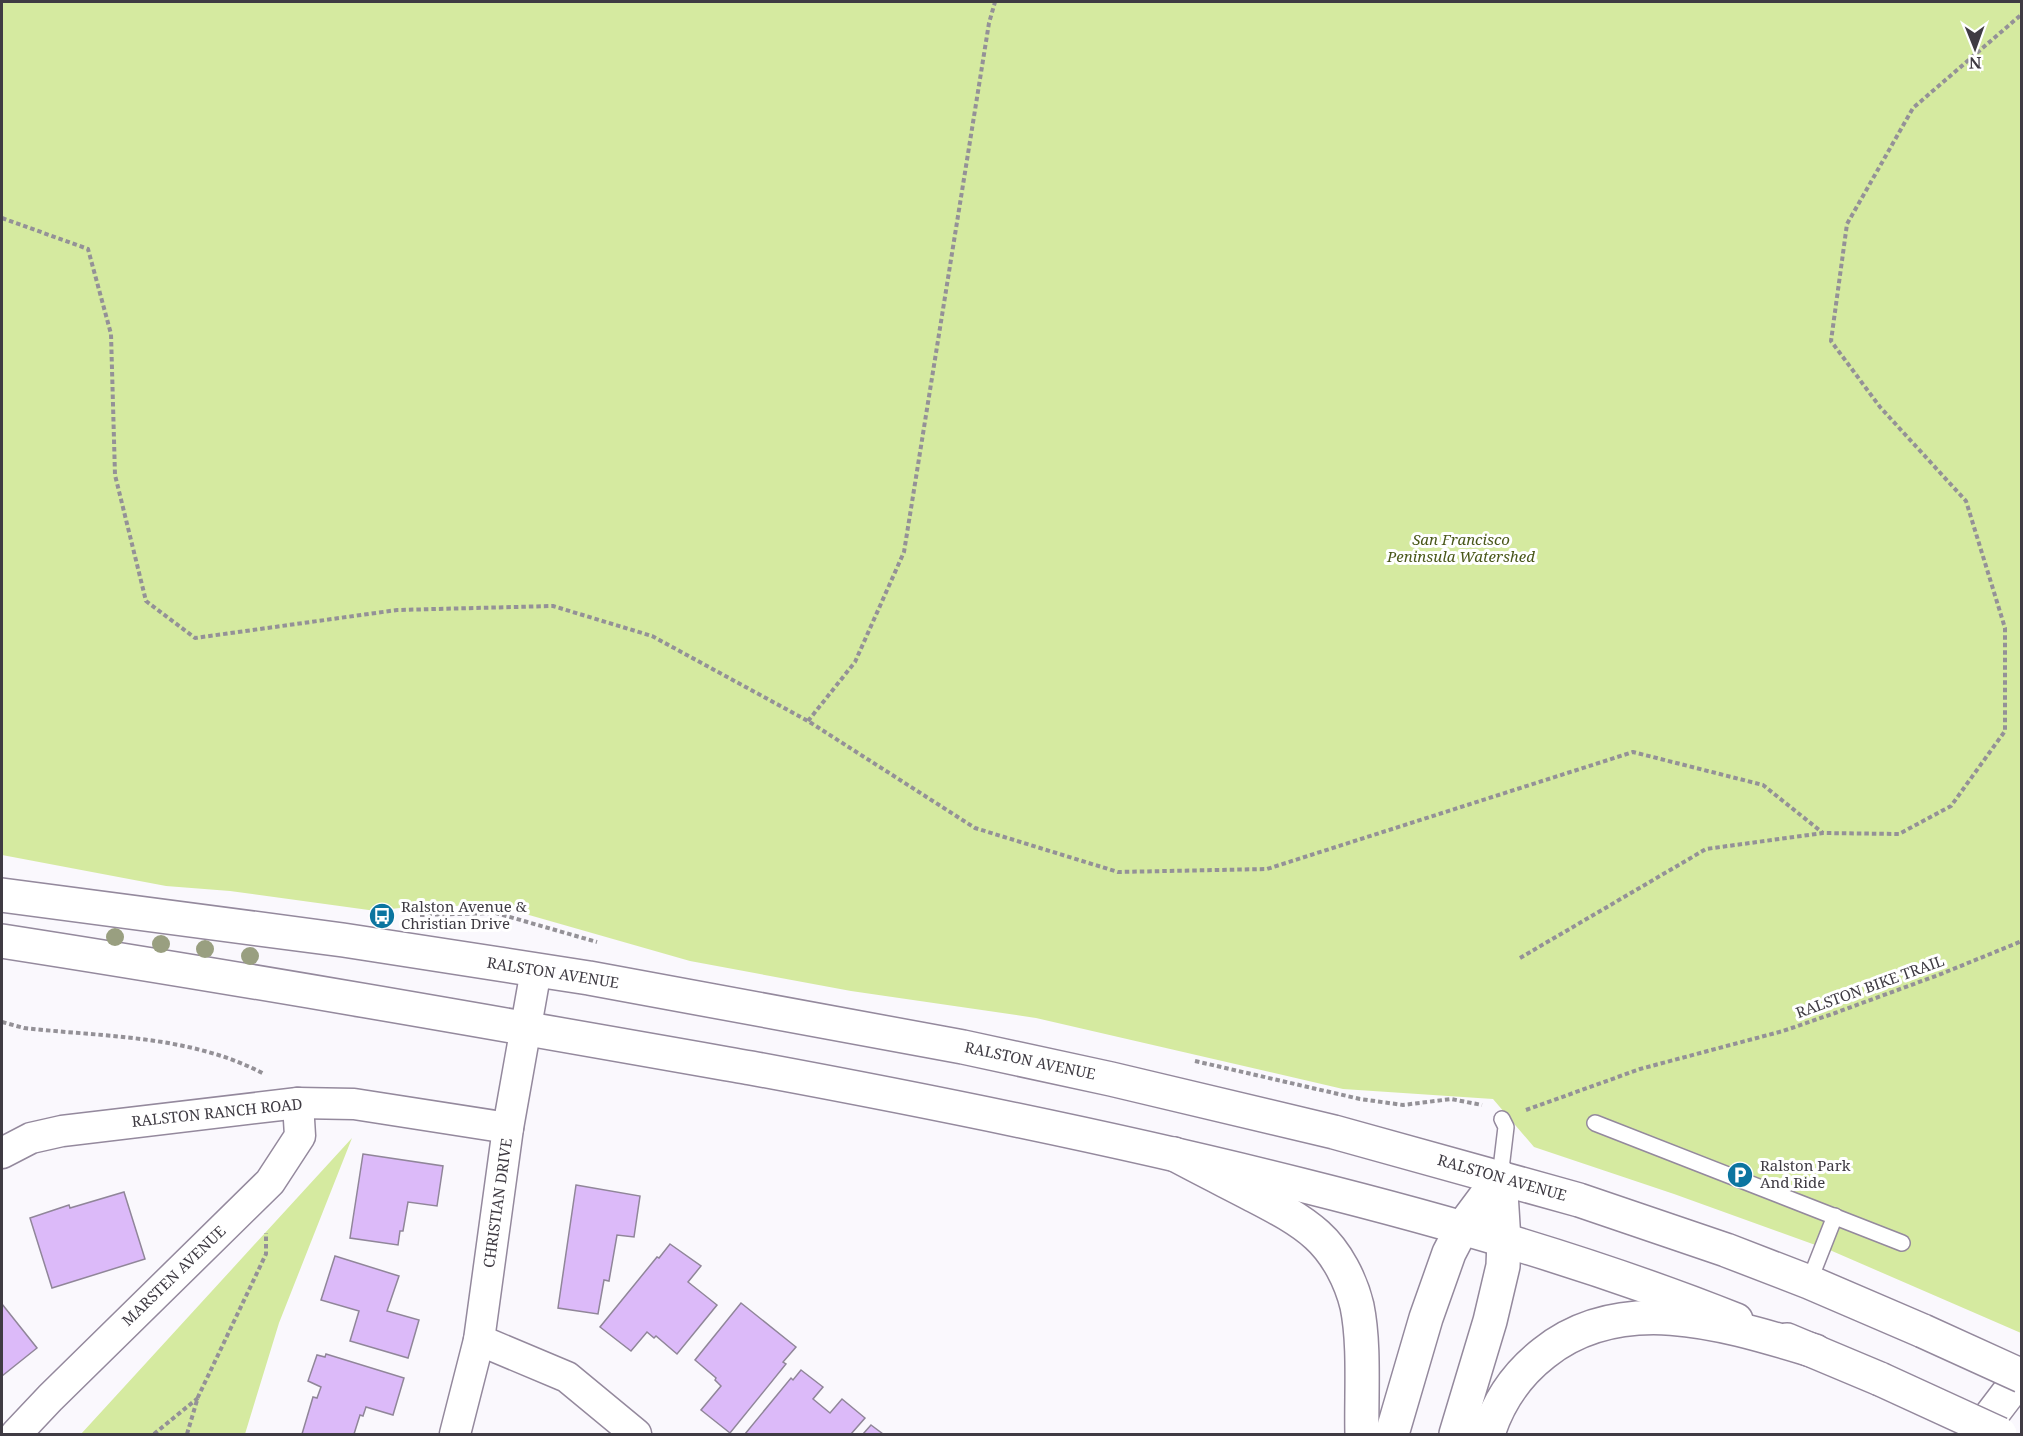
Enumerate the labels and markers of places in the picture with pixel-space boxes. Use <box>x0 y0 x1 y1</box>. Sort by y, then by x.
place label: Ralston Avenue & Christian Drive <box>401 896 527 933</box>
bus stop icon: Ralston Avenue & Christian Drive <box>367 901 397 931</box>
place label: Ralston Park And Ride <box>1760 1155 1851 1192</box>
parking icon: Ralston Park And Ride <box>1725 1160 1755 1190</box>

